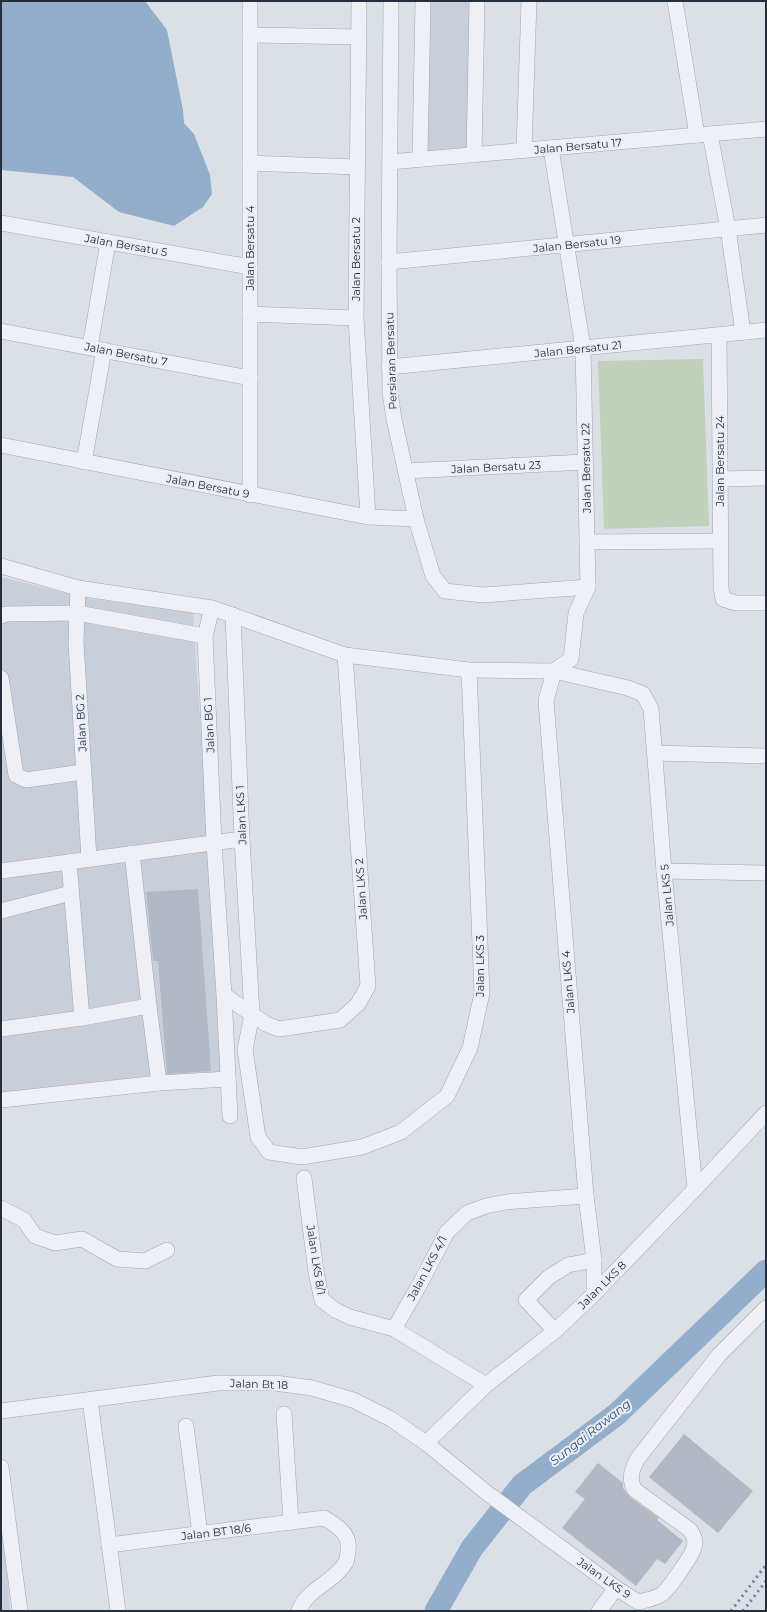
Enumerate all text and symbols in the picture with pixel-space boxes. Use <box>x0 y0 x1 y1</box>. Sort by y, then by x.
street label: Jalan Bersatu 17 <box>532 135 623 157</box>
street label: Jalan Bersatu 4 <box>243 205 257 291</box>
street label: Jalan Bersatu 2 <box>349 217 363 302</box>
street label: Jalan Bersatu 5 <box>82 231 169 259</box>
street label: Jalan Bersatu 19 <box>531 232 622 256</box>
street label: Persiaran Bersatu <box>382 312 400 410</box>
street label: Jalan Bersatu 21 <box>533 337 622 361</box>
street label: Jalan Bersatu 7 <box>82 339 169 369</box>
street label: Jalan Bersatu 24 <box>713 415 727 507</box>
street label: Jalan Bersatu 22 <box>578 423 594 514</box>
street label: Jalan Bersatu 23 <box>450 458 541 476</box>
street label: Jalan Bersatu 9 <box>164 471 251 501</box>
street label: Jalan BG 2 <box>72 694 90 753</box>
street label: Jalan BG 1 <box>201 697 217 754</box>
street label: Jalan LKS 1 <box>232 785 250 846</box>
street label: Jalan LKS 2 <box>352 858 370 921</box>
street label: Jalan LKS 5 <box>657 864 677 927</box>
street label: Jalan LKS 3 <box>473 935 487 998</box>
street label: Jalan LKS 4 <box>558 949 578 1015</box>
street label: Jalan LKS 8/1 <box>303 1223 328 1296</box>
street label: Jalan LKS 4/1 <box>404 1233 450 1304</box>
street label: Jalan LKS 8 <box>574 1258 629 1313</box>
street label: Jalan Bt 18 <box>229 1376 288 1392</box>
water label: Sungai Rawang <box>547 1396 633 1468</box>
street label: Jalan BT 18/6 <box>179 1521 252 1543</box>
street label: Jalan LKS 9 <box>574 1554 634 1602</box>

